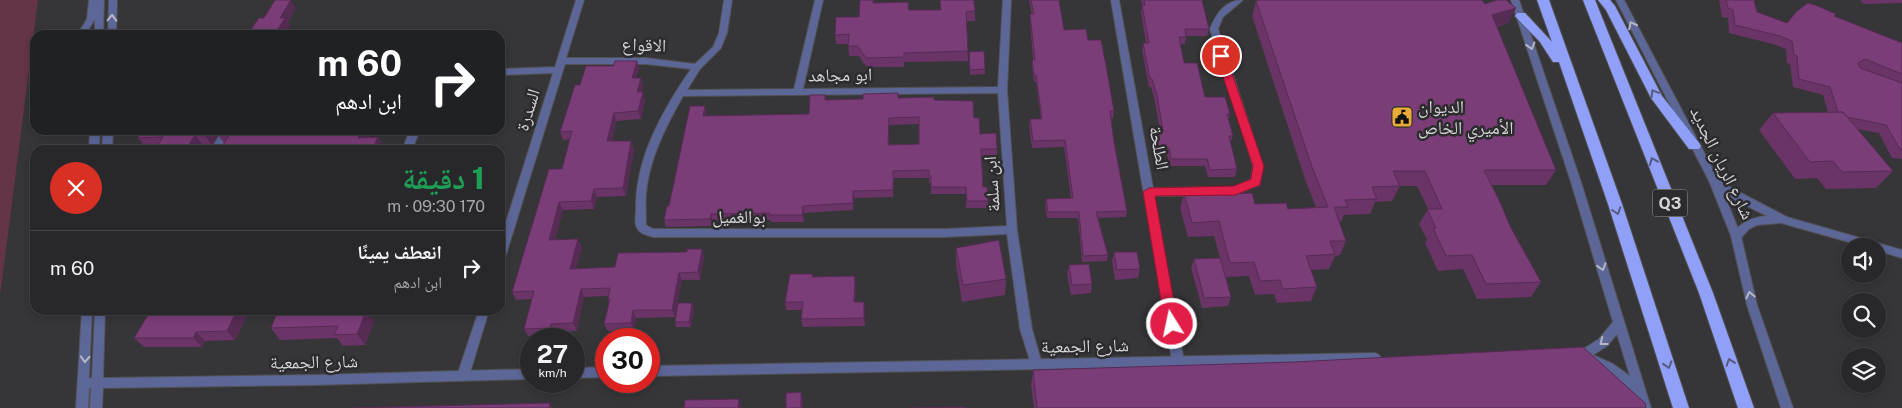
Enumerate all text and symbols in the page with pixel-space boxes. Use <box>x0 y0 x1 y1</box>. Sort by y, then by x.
one-way arrow <box>107 13 118 21</box>
one-way arrow <box>1628 21 1638 30</box>
street label: الاقواع <box>621 33 667 57</box>
pin <box>1200 35 1242 77</box>
one-way arrow <box>1525 41 1535 50</box>
icon: arrive <box>1207 42 1235 70</box>
text: 60 m <box>317 43 402 84</box>
icon: right <box>420 50 485 115</box>
street label: ابو مجاهد <box>808 63 872 86</box>
street label: السدرة <box>511 86 544 133</box>
text: ابن ادهم <box>335 88 402 114</box>
one-way arrow <box>1651 90 1661 99</box>
place label: الديوان الأميري الخاص <box>1418 96 1513 143</box>
street label: شارع الريان الجديد <box>1685 103 1759 223</box>
public building icon: الديوان الأميري الخاص <box>1390 105 1414 129</box>
street label: الطلحة <box>1145 124 1174 171</box>
street label: ابن سلمة <box>979 155 1005 213</box>
one-way arrow <box>1649 157 1660 166</box>
text: 1 دقيقة <box>402 160 485 196</box>
button: close <box>50 162 102 214</box>
road number: Q3 <box>1652 190 1688 217</box>
text: 170 m · 09:30 <box>387 197 485 216</box>
street label: بوالغميل <box>712 206 766 228</box>
one-way arrow <box>1611 206 1621 215</box>
map controls <box>1841 238 1886 393</box>
button: sound <box>1841 238 1886 283</box>
text: انعطف يمينًا <box>357 241 442 263</box>
icon: right <box>457 254 485 282</box>
text: 60 m <box>50 257 94 279</box>
one-way arrow <box>1597 263 1607 271</box>
text: ابن ادهم <box>394 273 442 292</box>
one-way arrow <box>1745 291 1756 300</box>
button: search <box>1841 293 1886 338</box>
position arrow <box>1145 297 1197 349</box>
speed limit sign: 30 <box>595 328 660 393</box>
street label: شارع الجمعية <box>1041 334 1129 358</box>
one-way arrow <box>1600 337 1609 345</box>
text: 27 <box>537 339 568 369</box>
button: layers <box>1841 348 1886 393</box>
street label: شارع الجمعية <box>270 350 358 374</box>
one-way arrow <box>79 355 90 363</box>
one-way arrow <box>1726 358 1736 367</box>
one-way arrow <box>1662 361 1672 369</box>
text: km/h <box>538 366 567 380</box>

